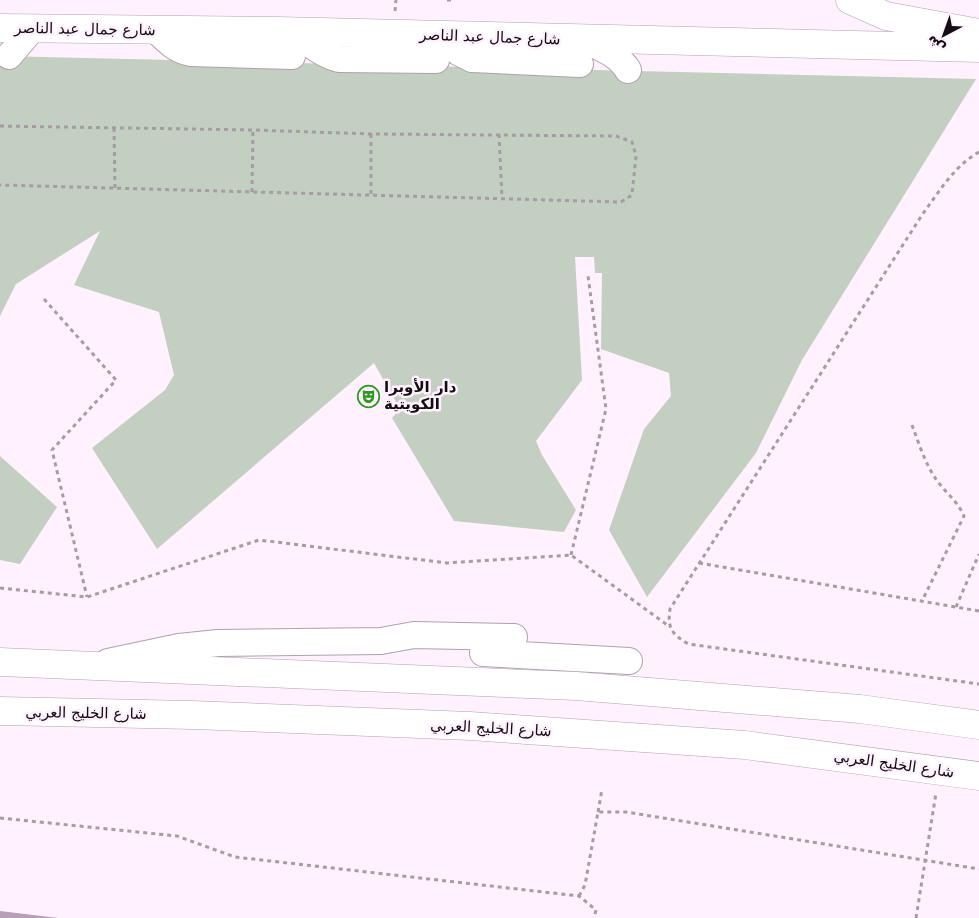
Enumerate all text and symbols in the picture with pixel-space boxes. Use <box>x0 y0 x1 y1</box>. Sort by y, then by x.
north arrow <box>919 10 969 60</box>
street label: شارع جمال عبد الناصر <box>13 19 156 39</box>
street label: شارع جمال عبد الناصر <box>418 26 561 48</box>
text: ش <box>923 32 948 57</box>
place label: دار الأوبرا الكويتية <box>384 378 457 413</box>
theatre icon: دار الأوبرا الكويتية <box>356 384 380 408</box>
street label: شارع الخليج العربي <box>25 703 147 724</box>
street label: شارع الخليج العربي <box>430 716 552 741</box>
street label: شارع الخليج العربي <box>832 747 955 782</box>

